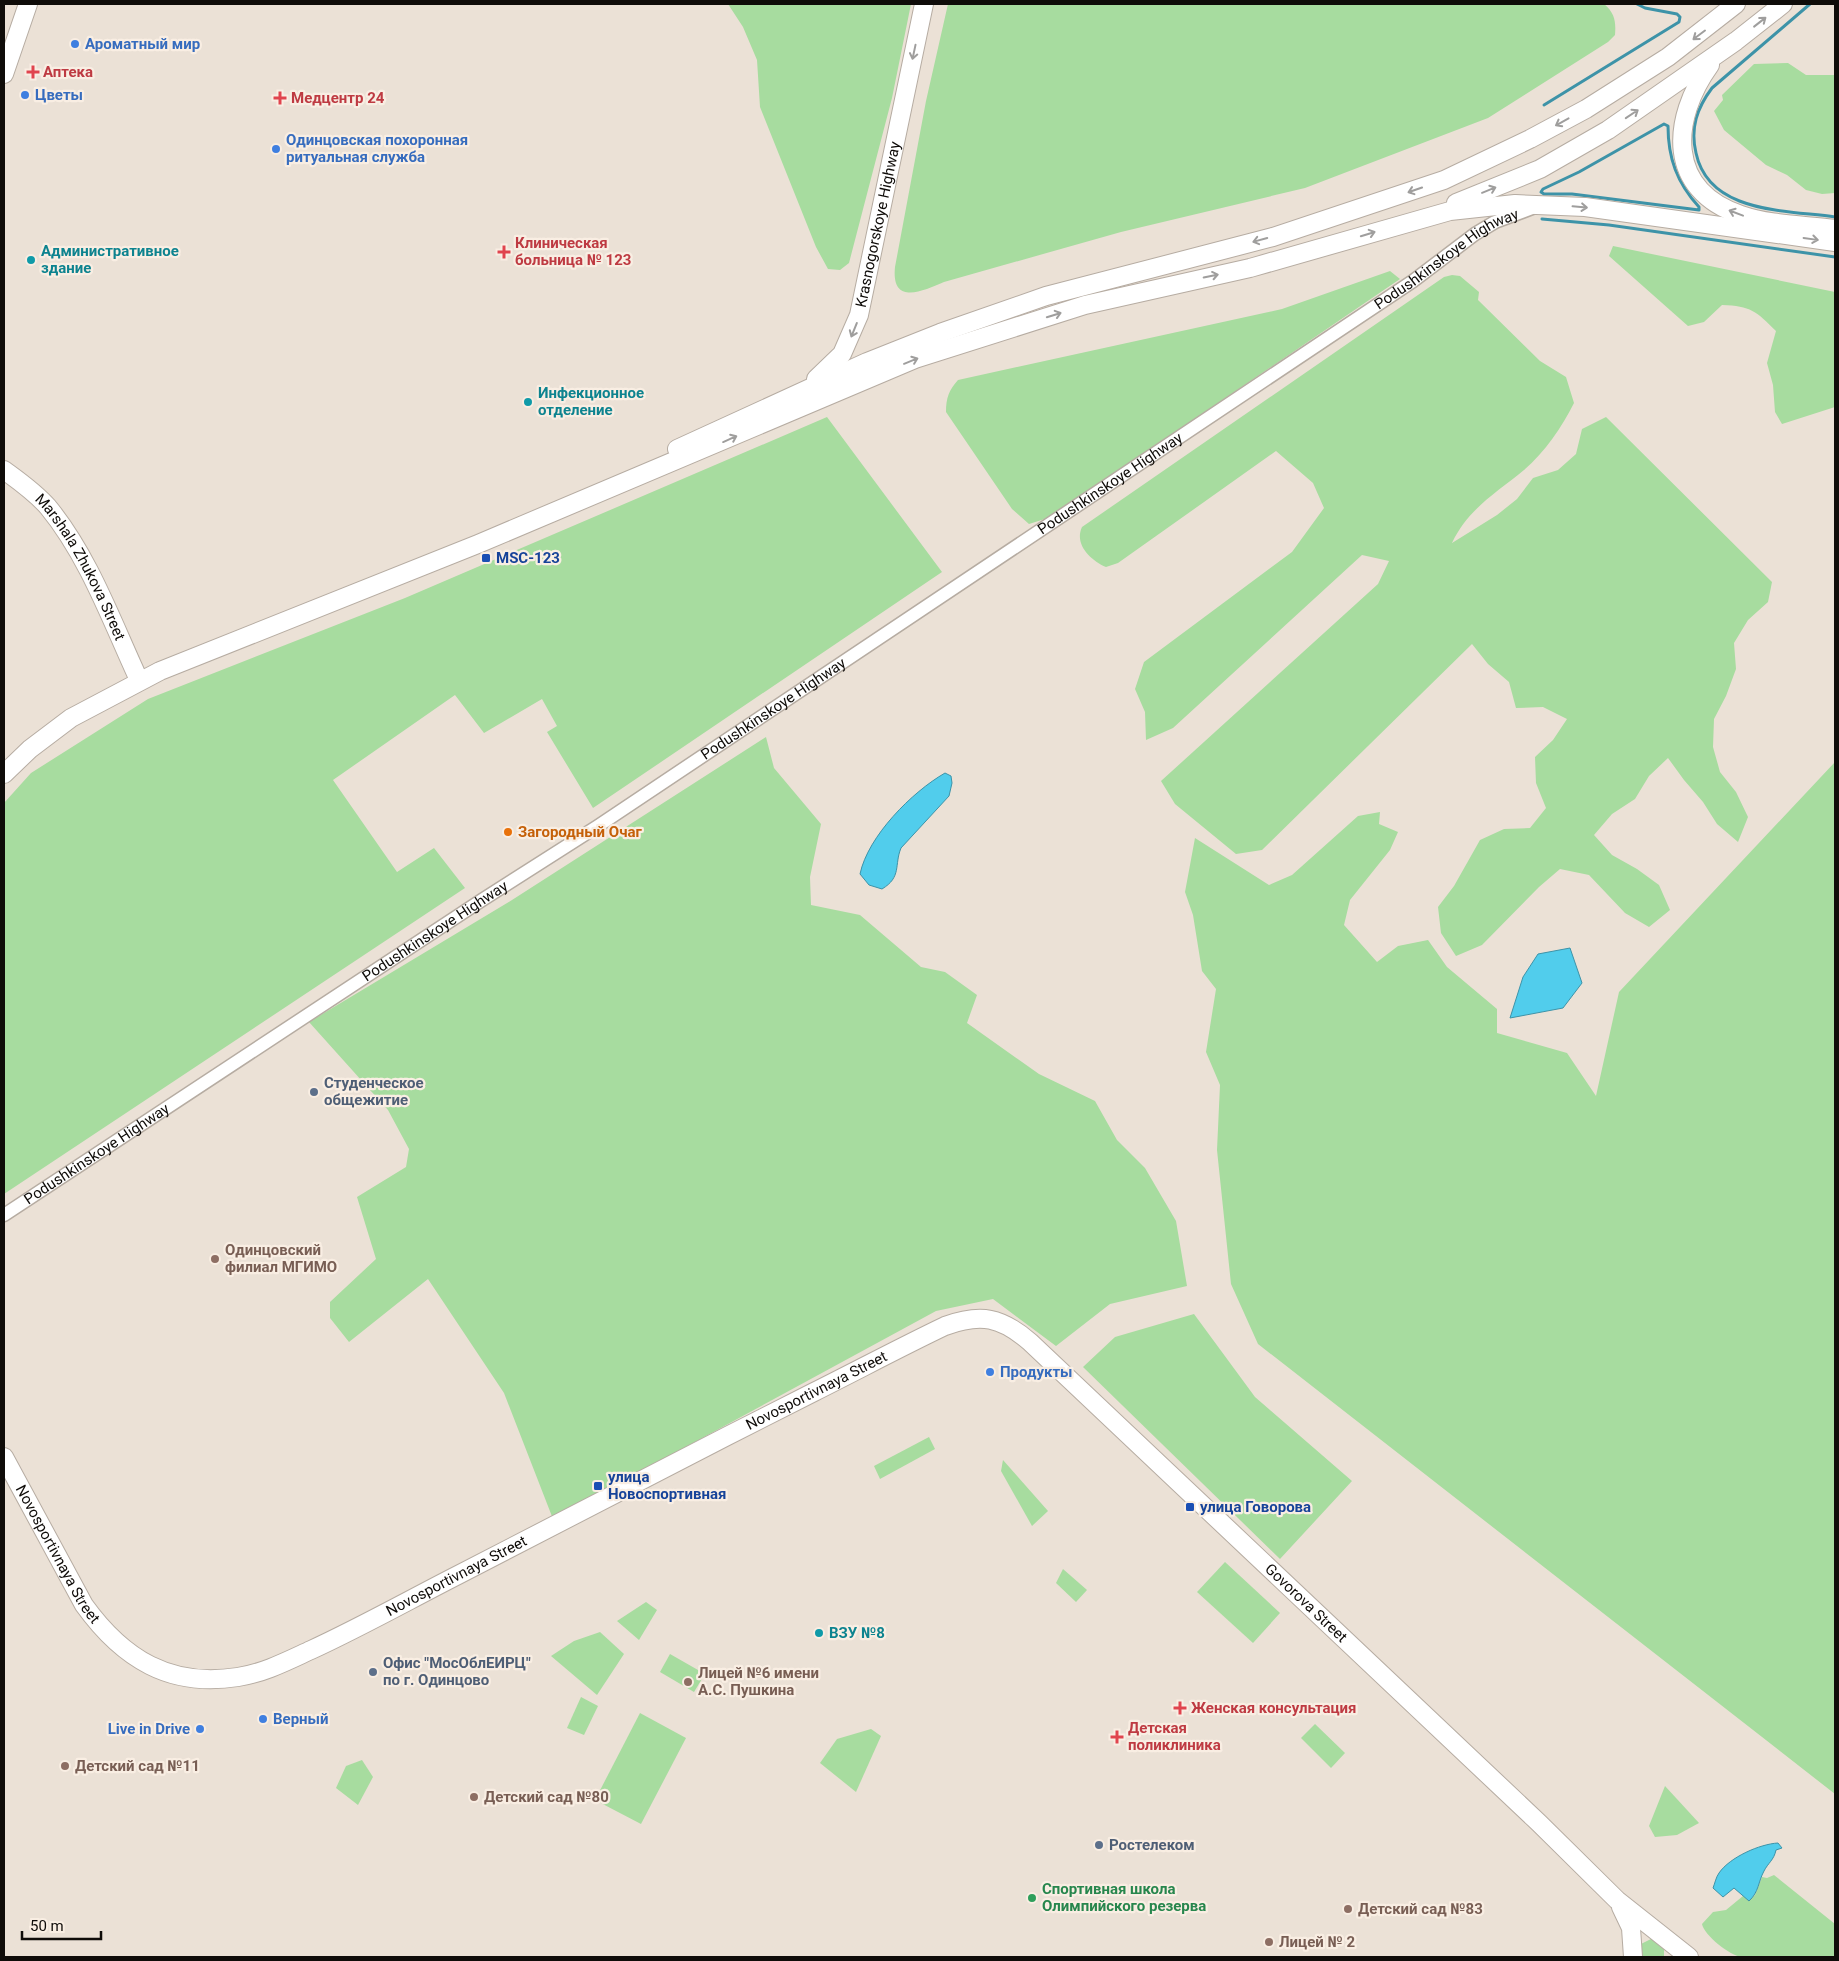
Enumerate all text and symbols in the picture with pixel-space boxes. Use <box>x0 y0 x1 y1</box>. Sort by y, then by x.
one-way arrow <box>1753 17 1766 28</box>
one-way arrow <box>1693 29 1706 40</box>
place label: Ароматный мир <box>85 35 200 53</box>
marker: Ароматный мир <box>69 38 81 50</box>
one-way arrow <box>909 43 918 59</box>
place label: Аптека <box>43 63 93 81</box>
marker: Аптека <box>27 66 39 78</box>
place label: Цветы <box>35 86 83 104</box>
marker: Цветы <box>19 89 31 101</box>
place label: Медцентр 24 <box>291 89 385 107</box>
marker: Медцентр 24 <box>273 91 287 105</box>
one-way arrow <box>1625 109 1639 119</box>
one-way arrow <box>1555 118 1570 127</box>
place label: Одинцовская похоронная ритуальная служба <box>286 131 468 166</box>
street label: Krasnogorskoye Highway <box>852 140 904 309</box>
marker: Одинцовская похоронная ритуальная служба <box>270 143 282 155</box>
one-way arrow <box>1481 184 1496 194</box>
one-way arrow <box>1407 186 1423 195</box>
one-way arrow <box>1572 202 1588 211</box>
street label: Podushkinskoye Highway <box>1371 205 1521 313</box>
one-way arrow <box>1728 207 1743 216</box>
one-way arrow <box>1360 228 1376 238</box>
place label: Клиническая больница № 123 <box>515 234 631 269</box>
one-way arrow <box>1802 234 1818 244</box>
one-way arrow <box>1253 236 1269 245</box>
place label: Административное здание <box>41 242 179 277</box>
marker: Клиническая больница № 123 <box>497 245 511 259</box>
marker: Административное здание <box>25 254 37 266</box>
one-way arrow <box>1203 271 1219 280</box>
one-way arrow <box>1045 309 1061 319</box>
one-way arrow <box>849 322 858 337</box>
one-way arrow <box>903 356 918 365</box>
place label: Инфекционное отделение <box>538 384 644 419</box>
marker: Инфекционное отделение <box>522 396 534 408</box>
street label: Podushkinskoye Highway <box>1034 429 1186 538</box>
one-way arrow <box>722 433 737 443</box>
street label: Marshala Zhukova Street <box>31 490 129 643</box>
place label: MSC-123 <box>496 549 560 567</box>
marker: MSC-123 <box>480 552 492 564</box>
street label: Podushkinskoye Highway <box>698 654 849 764</box>
place label: Загородный Очаг <box>518 823 642 841</box>
marker: Загородный Очаг <box>502 826 514 838</box>
street label: Podushkinskoye Highway <box>359 877 511 985</box>
place label: Студенческое общежитие <box>324 1074 424 1109</box>
marker: Студенческое общежитие <box>308 1086 320 1098</box>
street label: Podushkinskoye Highway <box>21 1100 173 1208</box>
place label: Одинцовский филиал МГИМО <box>225 1241 337 1276</box>
marker: Одинцовский филиал МГИМО <box>209 1253 221 1265</box>
street label: Novosportivnaya Street <box>743 1347 890 1434</box>
place label: Продукты <box>1000 1363 1073 1381</box>
marker: Продукты <box>984 1366 996 1378</box>
place label: улица Новоспортивная <box>608 1468 726 1503</box>
marker: улица Новоспортивная <box>592 1480 604 1492</box>
street label: Novosportivnaya Street <box>12 1482 104 1627</box>
place label: улица Говорова <box>1200 1498 1311 1516</box>
marker: улица Говорова <box>1184 1501 1196 1513</box>
street label: Novosportivnaya Street <box>383 1532 530 1620</box>
street label: Govorova Street <box>1261 1560 1351 1646</box>
place label: ВЗУ №8 <box>829 1624 885 1642</box>
marker: ВЗУ №8 <box>813 1627 825 1639</box>
place label: Офис "МосОблЕИРЦ" по г. Одинцово <box>383 1654 531 1689</box>
place label: Лицей №6 имени А.С. Пушкина <box>698 1664 819 1699</box>
marker: Офис "МосОблЕИРЦ" по г. Одинцово <box>367 1666 379 1678</box>
marker: Лицей №6 имени А.С. Пушкина <box>682 1676 694 1688</box>
place label: Женская консультация <box>1191 1699 1356 1717</box>
marker: Женская консультация <box>1173 1701 1187 1715</box>
place label: Верный <box>273 1710 329 1728</box>
marker: Верный <box>257 1713 269 1725</box>
place label: Детская поликлиника <box>1128 1719 1221 1754</box>
place label: Live in Drive <box>108 1720 190 1738</box>
marker: Live in Drive <box>194 1723 206 1735</box>
marker: Детская поликлиника <box>1110 1730 1124 1744</box>
place label: Детский сад №11 <box>75 1757 200 1775</box>
marker: Детский сад №11 <box>59 1760 71 1772</box>
place label: Детский сад №80 <box>484 1788 609 1806</box>
marker: Детский сад №80 <box>468 1791 480 1803</box>
place label: Ростелеком <box>1109 1836 1195 1854</box>
marker: Ростелеком <box>1093 1839 1105 1851</box>
place label: Спортивная школа Олимпийского резерва <box>1042 1880 1206 1915</box>
marker: Спортивная школа Олимпийского резерва <box>1026 1892 1038 1904</box>
place label: Детский сад №83 <box>1358 1900 1483 1918</box>
marker: Детский сад №83 <box>1342 1903 1354 1915</box>
scale bar <box>22 1908 101 1940</box>
text: 50 m <box>30 1917 64 1935</box>
place label: Лицей № 2 <box>1279 1933 1355 1951</box>
marker: Лицей № 2 <box>1263 1936 1275 1948</box>

